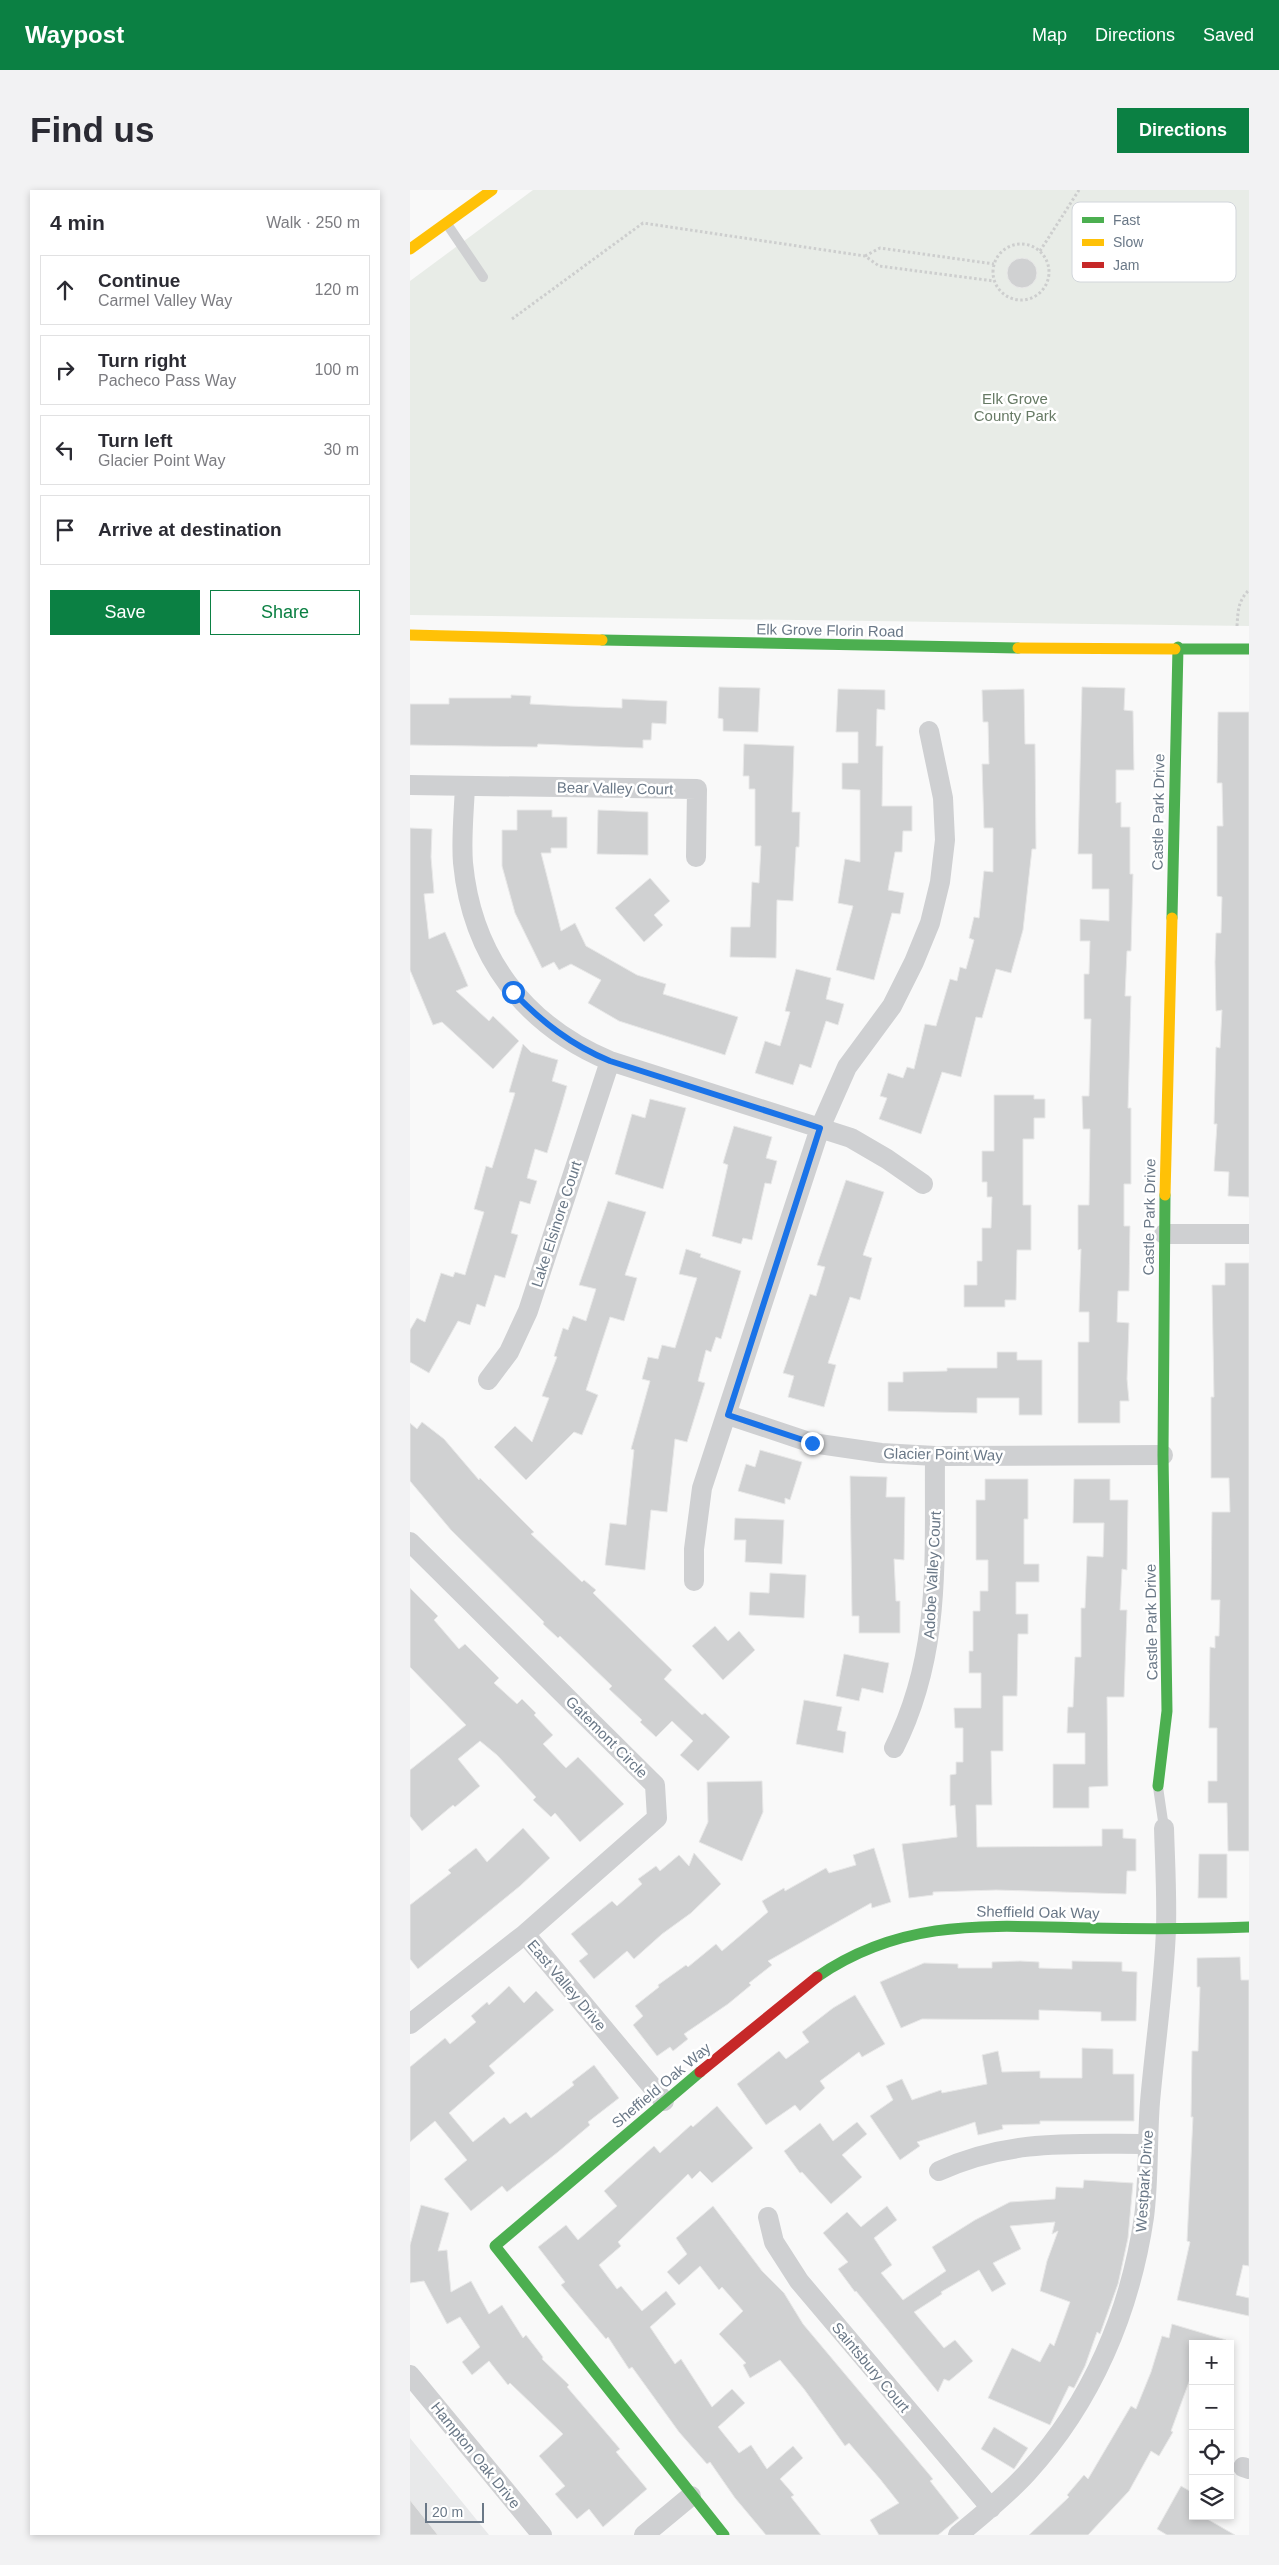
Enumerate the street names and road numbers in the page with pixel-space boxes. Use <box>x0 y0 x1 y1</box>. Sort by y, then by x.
street label: Elk Grove Florin Road <box>756 620 904 640</box>
street label: Castle Park Drive <box>1148 754 1168 870</box>
street label: Bear Valley Court <box>557 778 674 798</box>
street label: Lake Elsinore Court <box>528 1158 585 1289</box>
street label: Castle Park Drive <box>1139 1159 1159 1275</box>
street label: Glacier Point Way <box>883 1444 1003 1464</box>
street label: Adobe Valley Court <box>920 1510 944 1639</box>
street label: Castle Park Drive <box>1141 1564 1161 1680</box>
street label: Gatemont Circle <box>563 1693 651 1781</box>
street label: Sheffield Oak Way <box>976 1902 1100 1922</box>
street label: East Valley Drive <box>524 1936 610 2034</box>
street label: Sheffield Oak Way <box>608 2039 714 2131</box>
street label: Westpark Drive <box>1132 2129 1156 2233</box>
street label: Saintsbury Court <box>829 2319 914 2416</box>
street label: Hampton Oak Drive <box>428 2398 524 2512</box>

